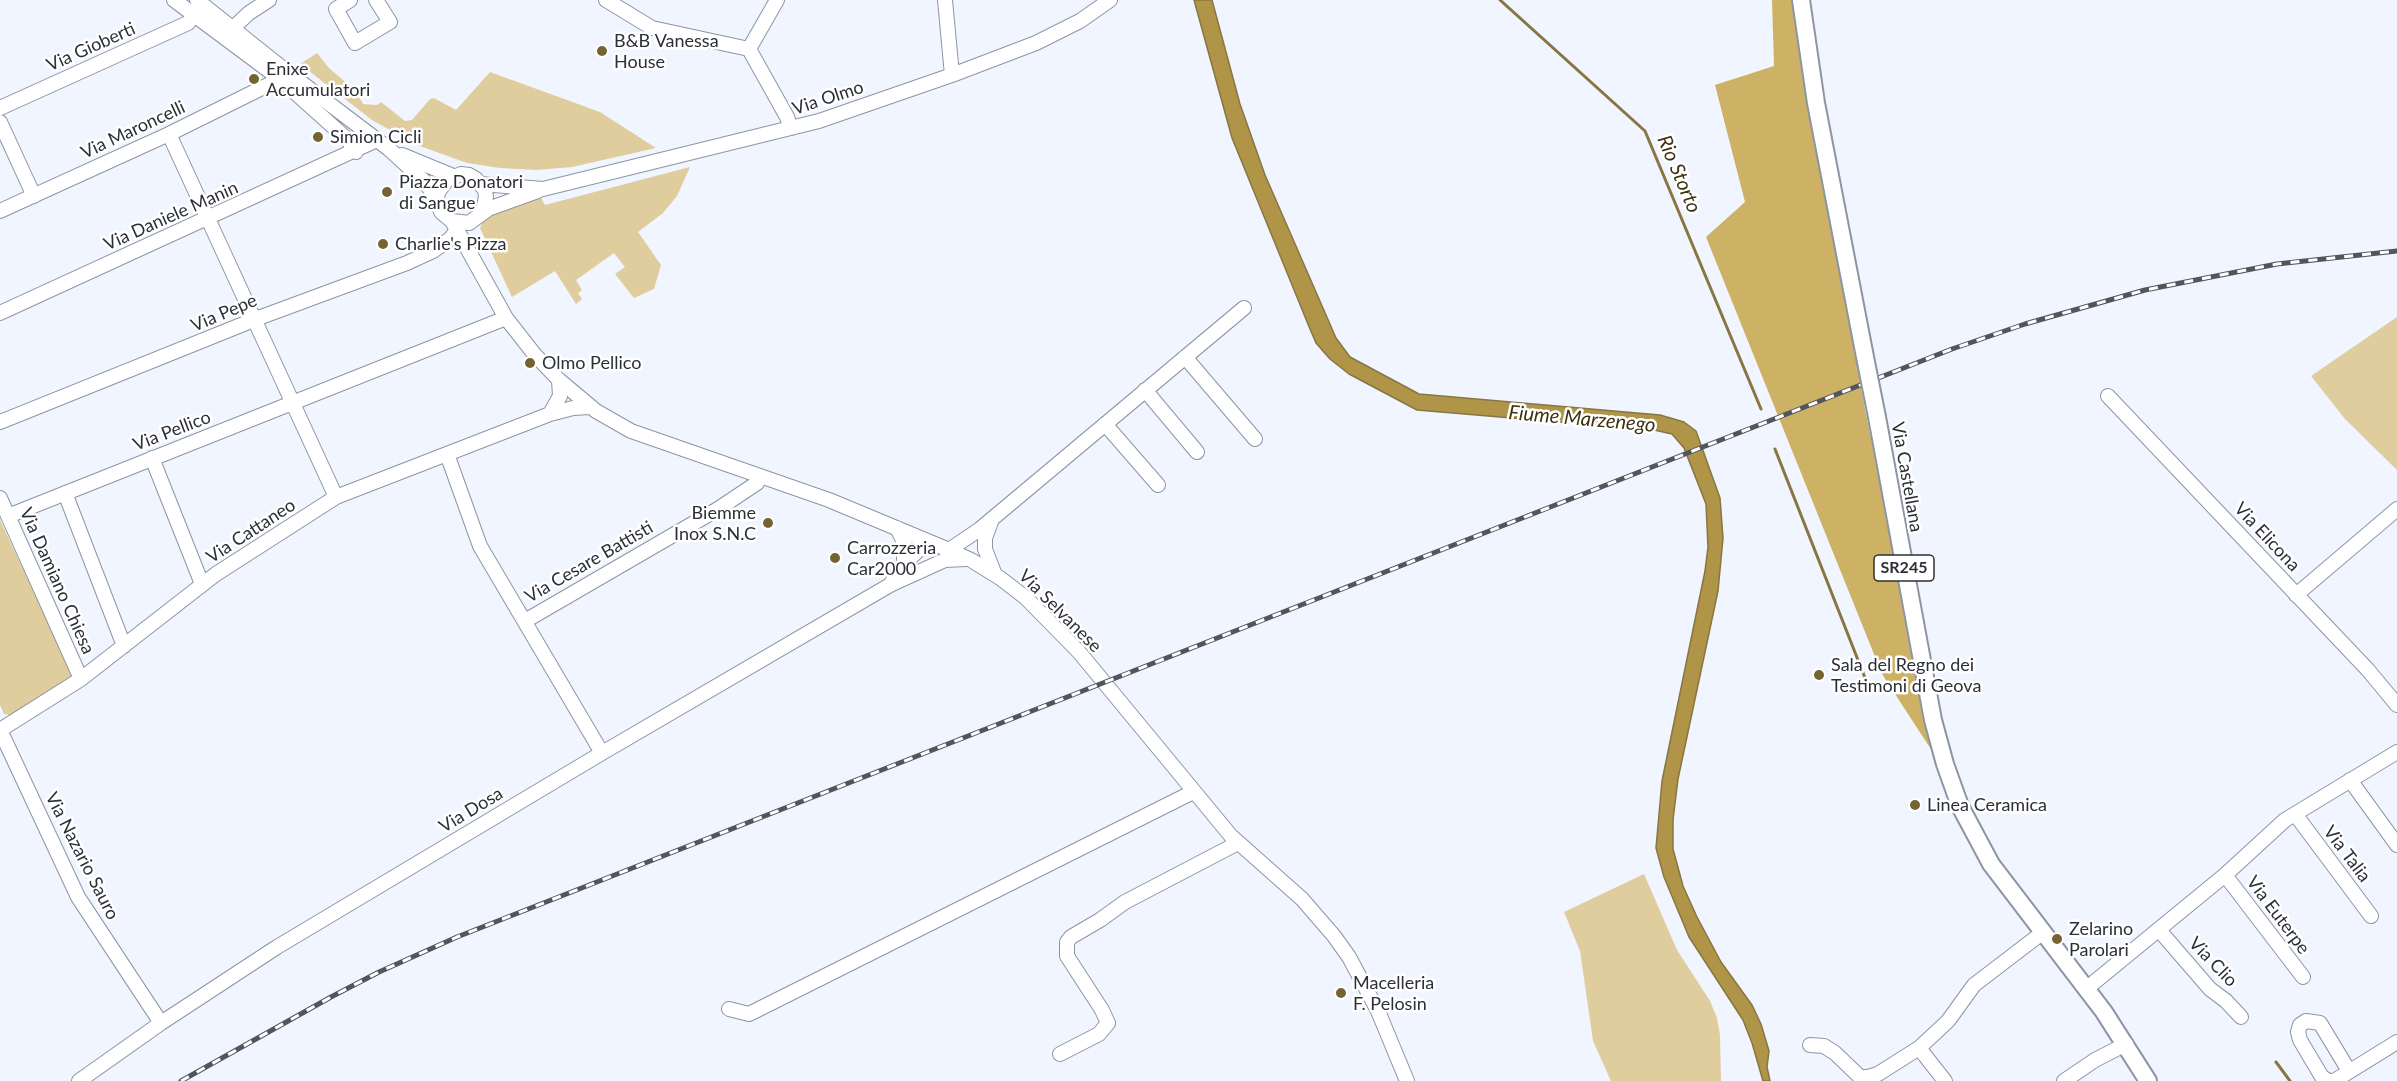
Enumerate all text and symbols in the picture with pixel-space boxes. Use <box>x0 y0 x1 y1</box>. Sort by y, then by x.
street label: Via Gioberti <box>43 18 139 76</box>
place label: B&B Vanessa House <box>614 30 719 72</box>
marker: B&B Vanessa House <box>595 44 609 58</box>
place label: Enixe Accumulatori <box>266 58 370 100</box>
marker: Enixe Accumulatori <box>247 72 261 86</box>
street label: Via Olmo <box>790 76 866 120</box>
street label: Via Maroncelli <box>77 96 189 164</box>
place label: Simion Cicli <box>330 126 421 148</box>
marker: Simion Cicli <box>311 130 325 144</box>
water label: Rio Storto <box>1652 131 1706 217</box>
place label: Piazza Donatori di Sangue <box>399 171 523 213</box>
street label: Via Daniele Manin <box>101 177 241 255</box>
marker: Piazza Donatori di Sangue <box>380 185 394 199</box>
place label: Charlie's Pizza <box>395 233 507 255</box>
marker: Charlie's Pizza <box>376 237 390 251</box>
street label: Via Pepe <box>188 289 260 337</box>
place label: Olmo Pellico <box>542 352 641 374</box>
marker: Olmo Pellico <box>523 356 537 370</box>
water label: Fiume Marzenego <box>1507 401 1657 437</box>
street label: Via Pellico <box>130 406 214 456</box>
street label: Via Castellana <box>1887 420 1927 534</box>
street label: Via Cattaneo <box>202 494 300 568</box>
street label: Via Elicona <box>2230 498 2304 576</box>
place label: Biemme Inox S.N.C <box>674 502 756 544</box>
street label: Via Damiano Chiesa <box>15 504 99 658</box>
marker: Biemme Inox S.N.C <box>761 516 775 530</box>
street label: Via Cesare Battisti <box>521 517 657 607</box>
place label: Carrozzeria Car2000 <box>847 537 936 580</box>
marker: Carrozzeria Car2000 <box>828 551 842 565</box>
road number: SR245 <box>1874 555 1934 581</box>
street label: Via Selvanese <box>1014 565 1106 657</box>
place label: Sala del Regno dei Testimoni di Geova <box>1831 654 1981 696</box>
marker: Sala del Regno dei Testimoni di Geova <box>1812 668 1826 682</box>
street label: Via Dosa <box>435 783 507 837</box>
street label: Via Nazario Sauro <box>41 789 123 923</box>
place label: Linea Ceramica <box>1927 794 2047 816</box>
marker: Linea Ceramica <box>1908 798 1922 812</box>
street label: Via Talia <box>2319 822 2375 886</box>
street label: Via Euterpe <box>2242 872 2314 958</box>
place label: Zelarino Parolari <box>2069 918 2133 960</box>
marker: Zelarino Parolari <box>2050 932 2064 946</box>
street label: Via Clio <box>2184 933 2242 991</box>
place label: Macelleria F. Pelosin <box>1353 972 1434 1014</box>
marker: Macelleria F. Pelosin <box>1334 986 1348 1000</box>

